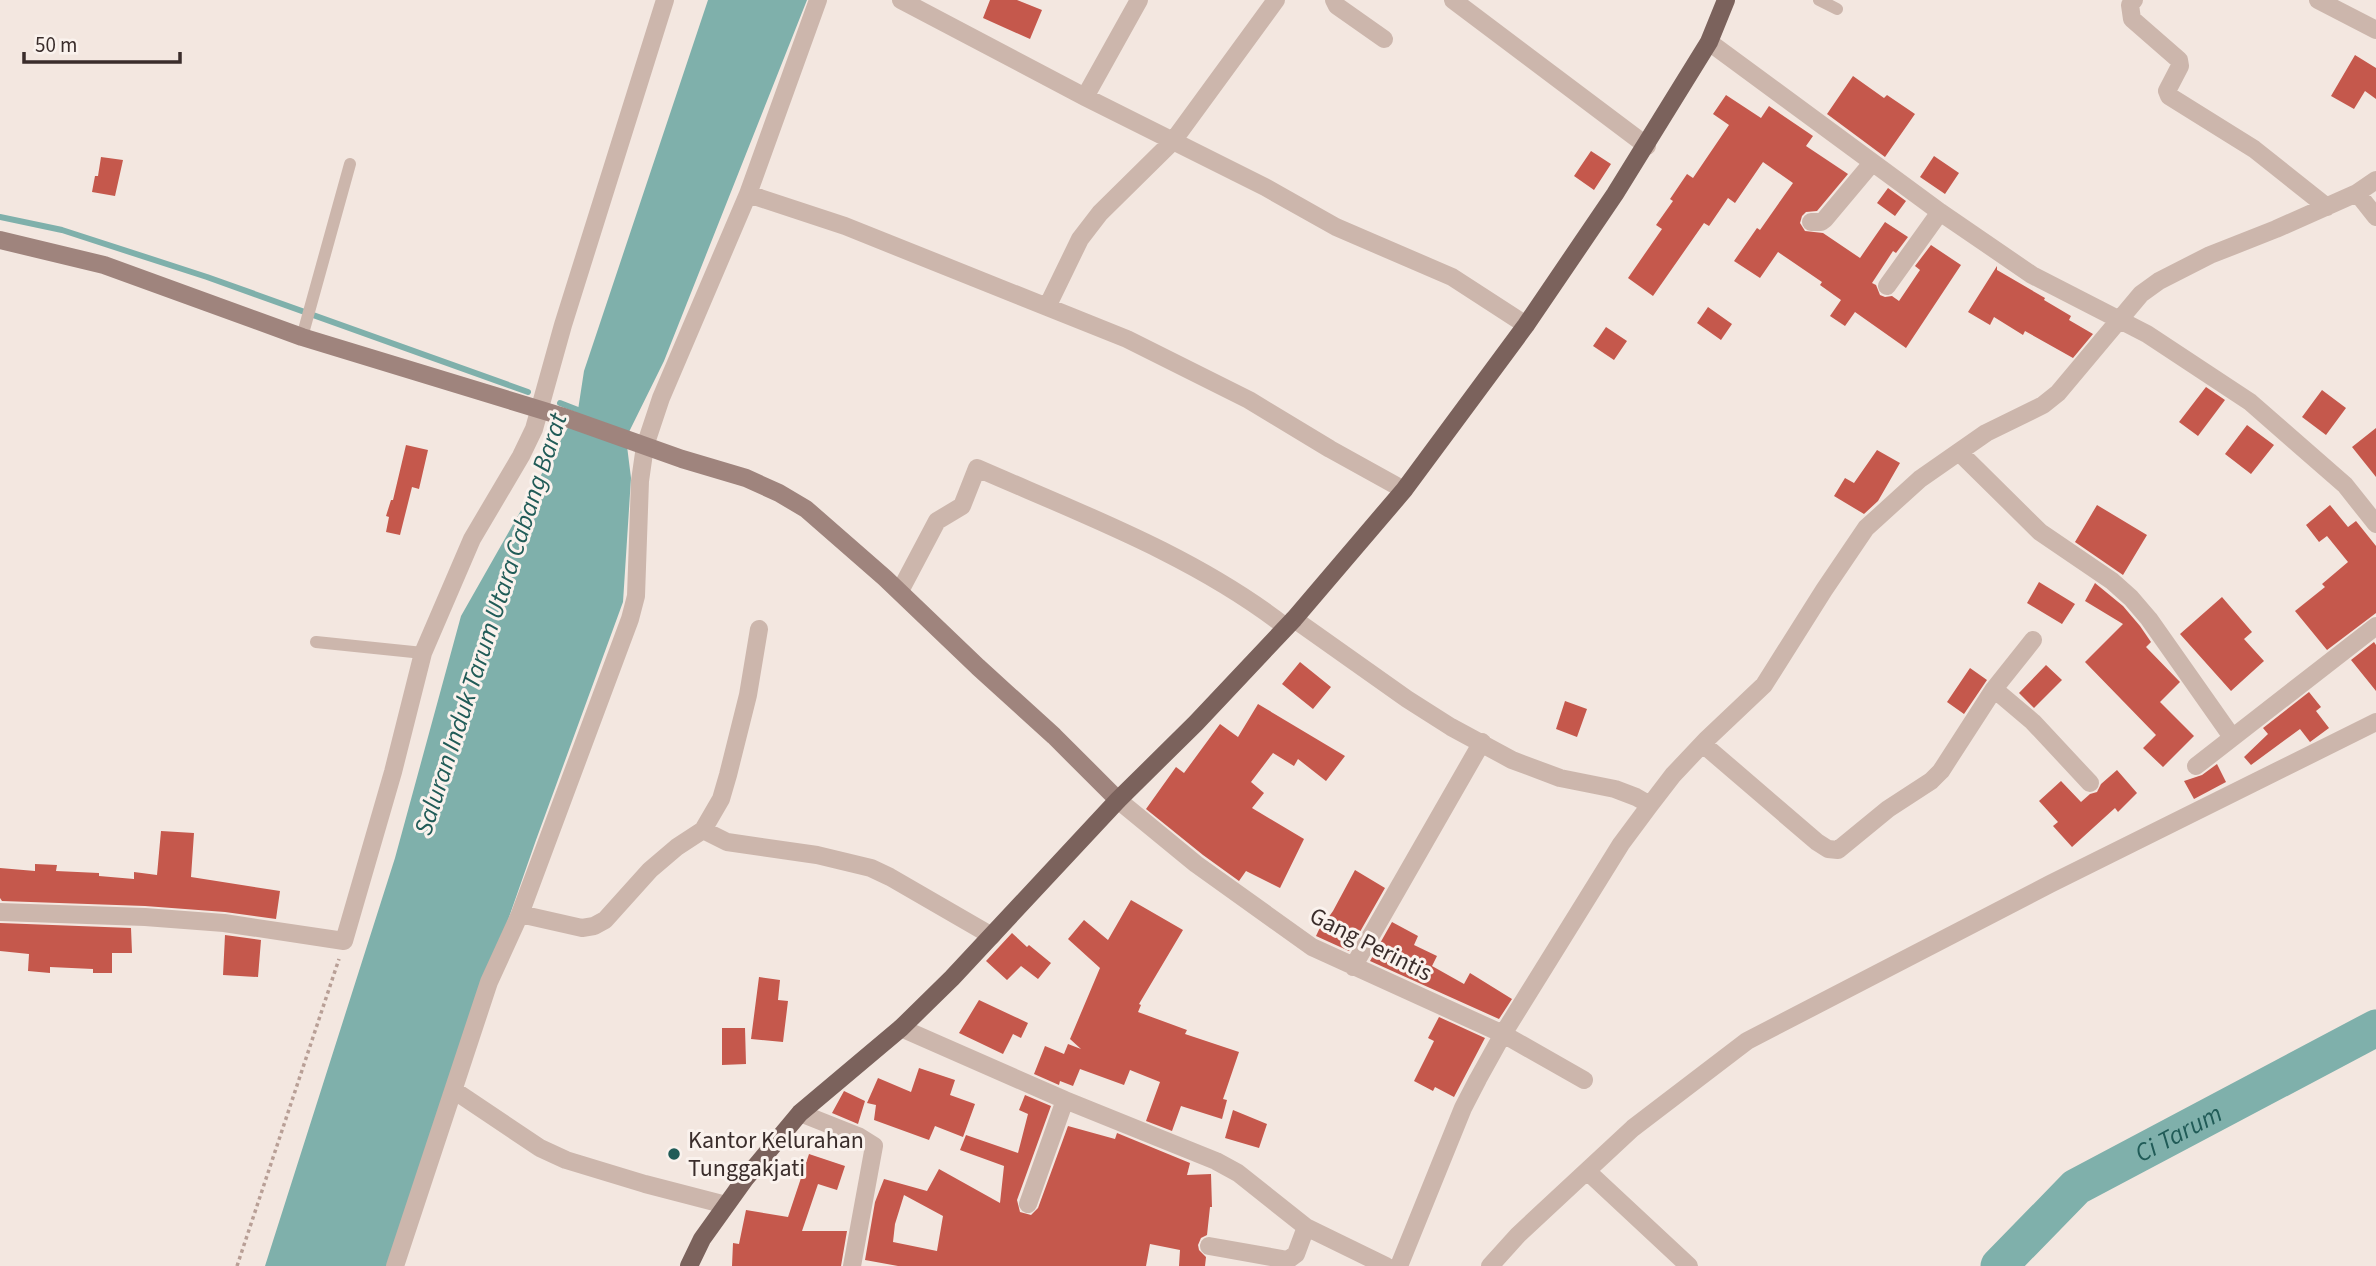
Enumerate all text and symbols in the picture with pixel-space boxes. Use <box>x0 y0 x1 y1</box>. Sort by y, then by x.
scale bar <box>24 21 180 65</box>
text: 50 m <box>35 30 77 60</box>
water label: Saluran Induk Tarum Utara Cabang Barat <box>405 408 577 840</box>
street label: Gang Perintis <box>1303 899 1438 990</box>
water label: Ci Tarum <box>2128 1095 2229 1172</box>
place label: Kantor Kelurahan Tunggakjati <box>688 1123 864 1186</box>
marker: Kantor Kelurahan Tunggakjati <box>666 1146 682 1162</box>

